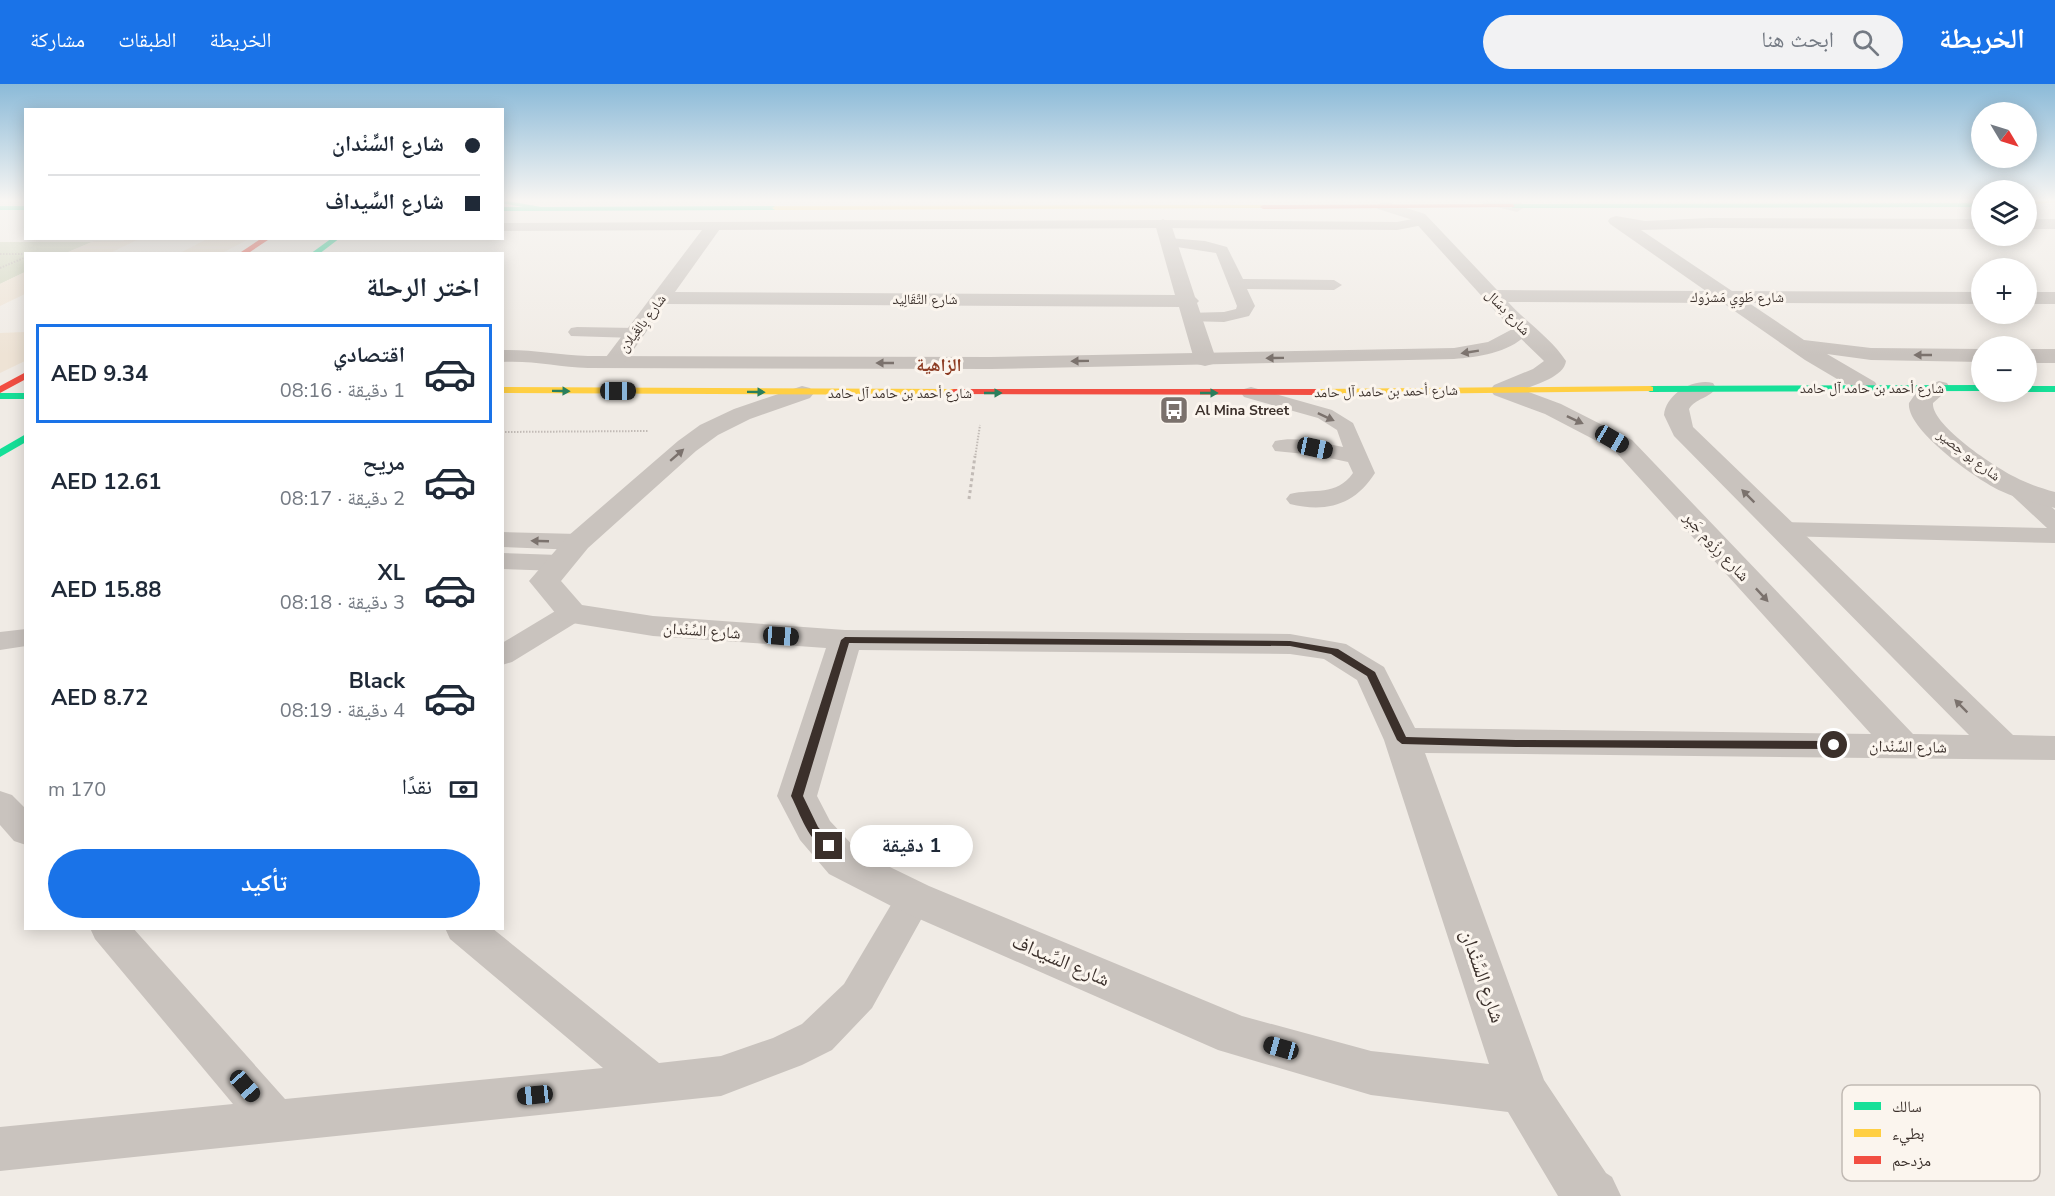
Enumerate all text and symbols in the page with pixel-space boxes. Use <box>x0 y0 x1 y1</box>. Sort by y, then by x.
search box <box>1483 15 1903 69</box>
text: الخريطة <box>1939 20 2025 58</box>
text: ابحث هنا <box>1761 25 1834 55</box>
text: مشاركة <box>30 26 85 54</box>
text: الطبقات <box>118 26 177 54</box>
text: الخريطة <box>210 26 271 54</box>
icon: search <box>1849 26 1882 59</box>
north arrow <box>1971 102 2037 168</box>
map controls <box>1971 102 2037 402</box>
text: شارع السِّنْدان <box>332 129 444 159</box>
button: layers <box>1971 180 2037 246</box>
text: شارع السِّيداف <box>325 187 444 217</box>
button: + <box>1971 258 2037 324</box>
text: اختر الرحلة <box>366 269 480 306</box>
street label: شارع دِسَال <box>1481 285 1534 339</box>
street label: شارع طَوِي مَشرُوك <box>1690 288 1784 309</box>
street label: شارع بِالغَيلان <box>614 290 671 357</box>
street label: شارع التَّقَالِيد <box>892 290 958 309</box>
button: − <box>1971 336 2037 402</box>
text: اقتصادي <box>333 340 405 370</box>
icon: car <box>423 347 477 401</box>
one-way arrow <box>1460 348 1479 357</box>
one-way arrow <box>1914 350 1933 360</box>
district label: الزاهية <box>916 353 962 377</box>
one-way arrow <box>1266 353 1285 363</box>
one-way arrow <box>1071 357 1090 366</box>
one-way arrow <box>876 358 895 368</box>
text: AED 9.34 <box>51 359 148 389</box>
text: 1 دقيقة · 08:16 <box>280 377 405 404</box>
street label: شارع أحمد بن حامد آل حامد <box>1800 379 1944 398</box>
street label: شارع أحمد بن حامد آل حامد <box>1314 381 1458 402</box>
car <box>600 382 636 400</box>
street label: شارع أحمد بن حامد آل حامد <box>828 384 972 403</box>
one-way arrow <box>551 386 570 396</box>
one-way arrow <box>746 387 765 397</box>
one-way arrow <box>983 388 1002 398</box>
one-way arrow <box>1199 388 1218 398</box>
bus stop icon: Al Mina Street <box>1158 394 1190 426</box>
place label: Al Mina Street <box>1195 401 1290 420</box>
one-way arrow <box>1318 412 1335 421</box>
one-way arrow <box>1567 415 1584 424</box>
car <box>1592 422 1632 456</box>
street label: شارع بو حِصير <box>1932 425 2004 485</box>
car <box>1296 435 1334 461</box>
text: مريح <box>362 448 405 478</box>
one-way arrow <box>669 449 684 462</box>
icon: car <box>423 455 477 509</box>
text: AED 12.61 <box>51 467 161 497</box>
text: 2 دقيقة · 08:17 <box>280 485 405 512</box>
one-way arrow <box>1741 489 1755 503</box>
street label: شارع رِزُوم جَبِر <box>1677 506 1754 587</box>
one-way arrow <box>531 536 550 545</box>
text: XL <box>378 558 405 588</box>
icon: car <box>423 563 477 617</box>
text: AED 15.88 <box>51 575 161 605</box>
one-way arrow <box>1755 587 1769 602</box>
text: 3 دقيقة · 08:18 <box>280 589 405 616</box>
street label: شارع السِّنْدان <box>662 617 741 645</box>
car <box>762 626 800 646</box>
text: Black <box>349 666 405 696</box>
icon: car <box>423 671 477 725</box>
text: AED 8.72 <box>51 683 148 713</box>
text: 4 دقيقة · 08:19 <box>280 697 405 724</box>
one-way arrow <box>1955 700 1969 714</box>
route start <box>1820 731 1847 758</box>
street label: شارع السِّنْدان <box>1869 735 1947 759</box>
text: نقدًا <box>402 772 432 802</box>
icon: cash <box>447 773 480 806</box>
text: 170 m <box>48 776 106 803</box>
callout: 1 دقيقة <box>850 825 973 867</box>
route end <box>815 832 842 859</box>
text: 1 دقيقة <box>882 832 941 859</box>
button: تأكيد <box>48 849 480 918</box>
street label: شارع السِّنْدان <box>1454 926 1511 1027</box>
street label: شارع السِّيداف <box>1008 928 1114 993</box>
car <box>1261 1034 1301 1062</box>
car <box>226 1067 264 1105</box>
car <box>516 1084 554 1106</box>
legend <box>1842 1085 2040 1181</box>
text: سالك <box>1892 1096 1922 1118</box>
text: بطيء <box>1892 1123 1924 1146</box>
text: مزدحم <box>1892 1150 1931 1172</box>

